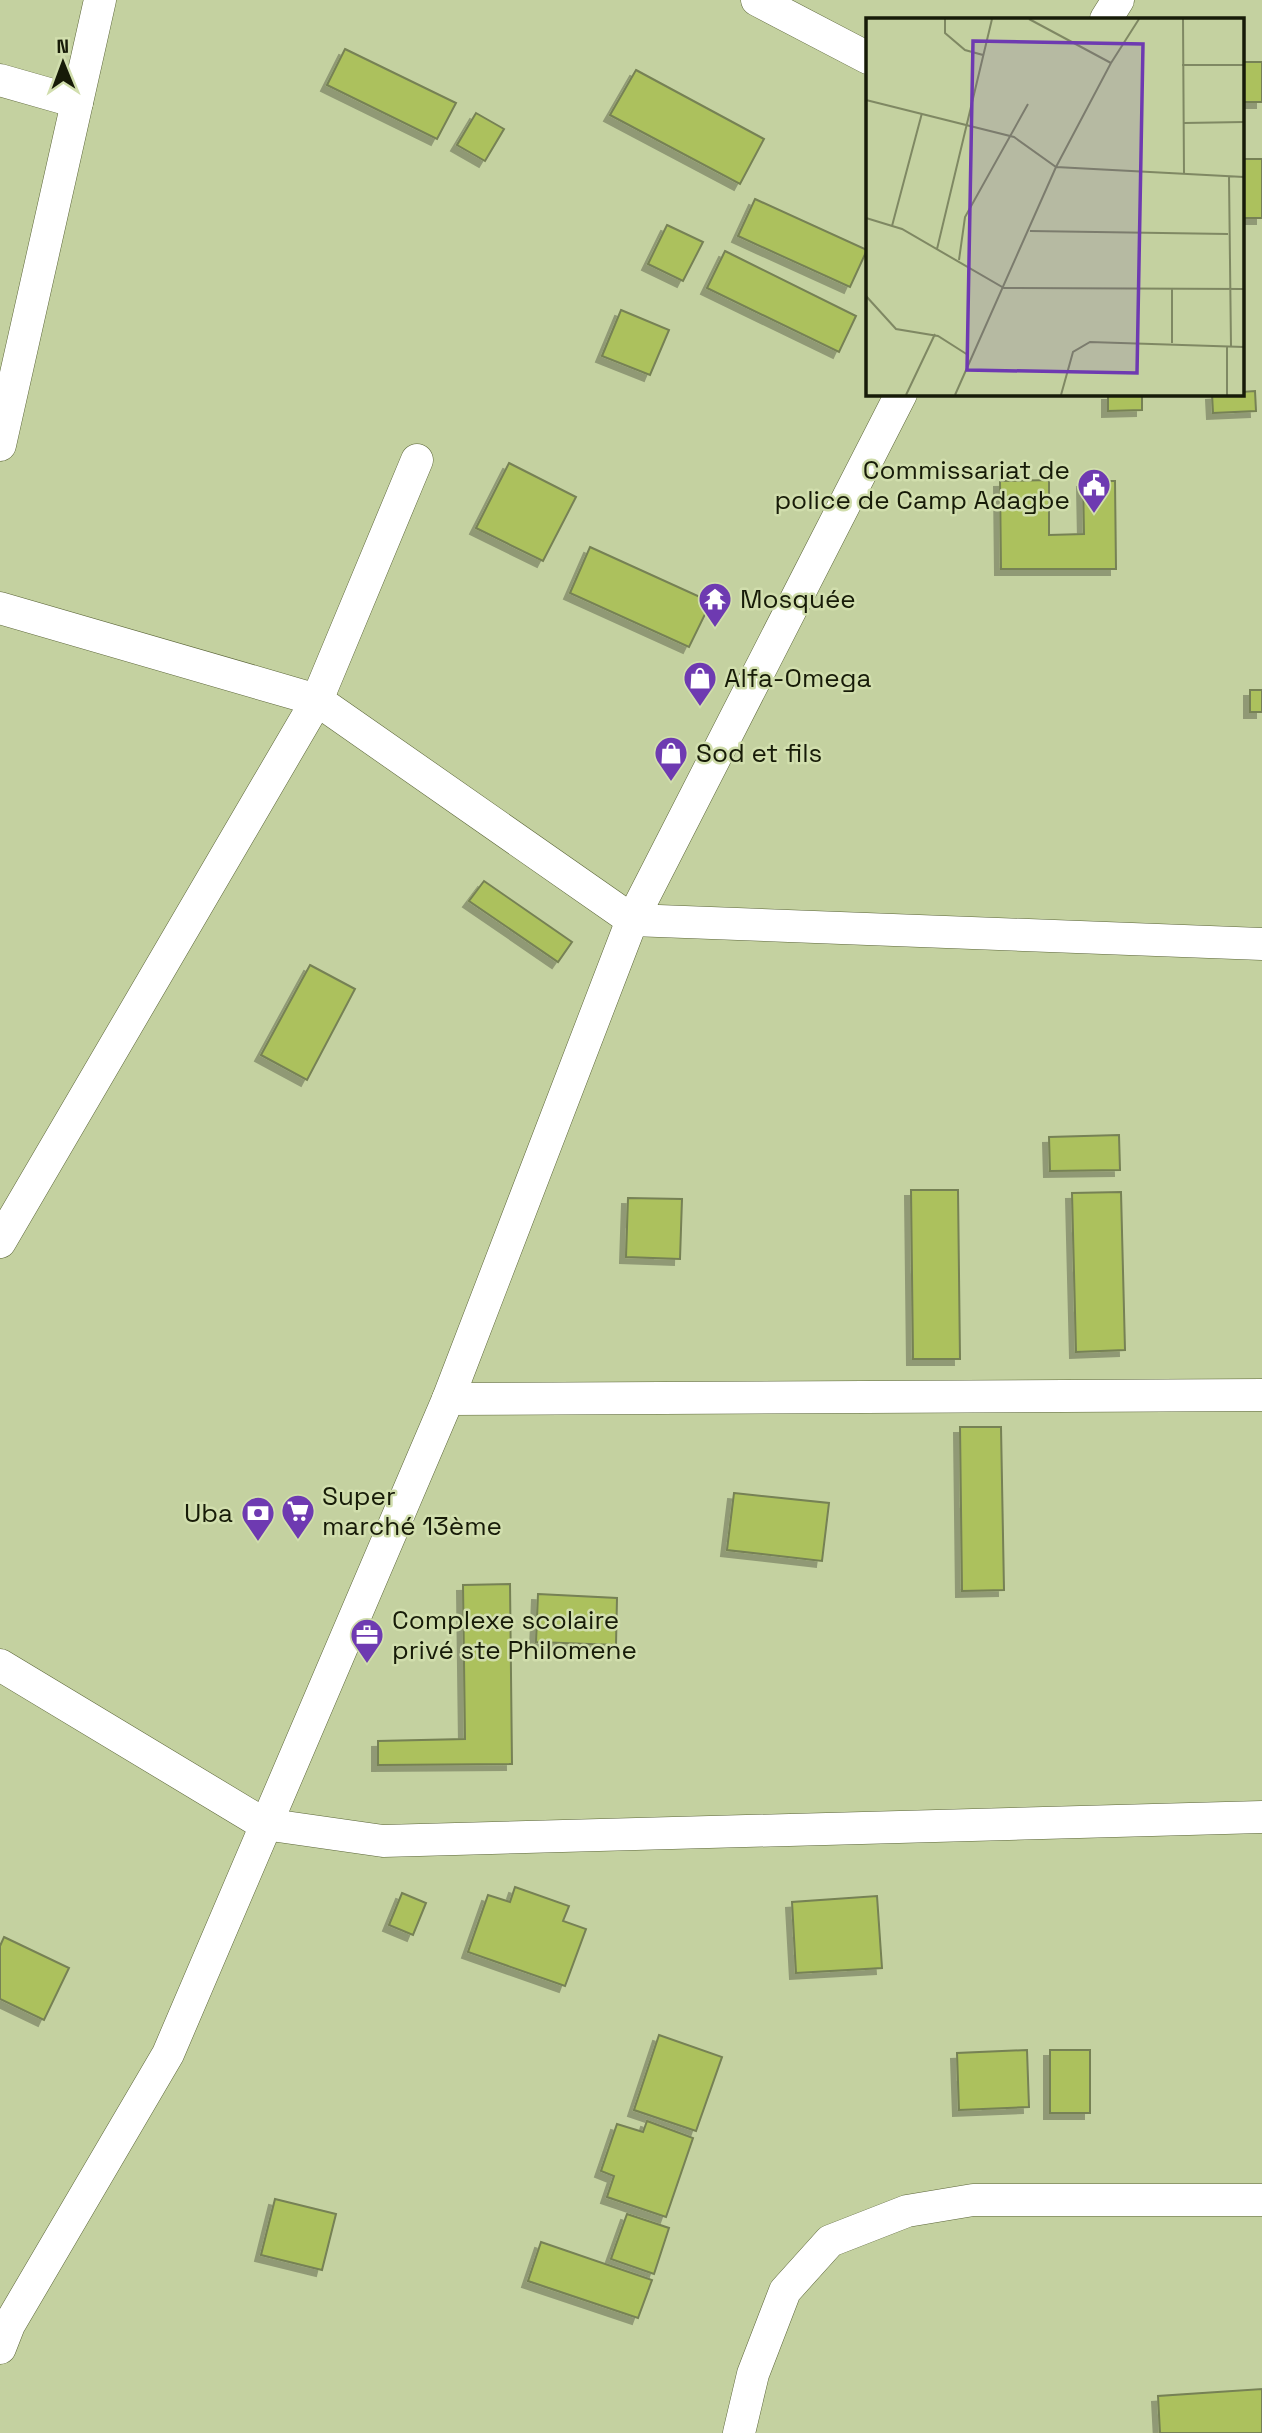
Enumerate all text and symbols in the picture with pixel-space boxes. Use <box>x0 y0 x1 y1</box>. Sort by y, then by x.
inset map <box>866 18 1244 396</box>
north arrow <box>28 28 98 98</box>
text: N <box>56 34 69 59</box>
place label: Commissariat de police de Camp Adagbe <box>774 453 1070 517</box>
public building icon: Commissariat de police de Camp Adagbe <box>1075 466 1113 515</box>
temple icon: Mosquée <box>696 580 734 629</box>
place label: Mosquée <box>740 582 856 616</box>
shop icon: Alfa-Omega <box>681 659 719 708</box>
place label: Alfa-Omega <box>724 661 871 695</box>
shop icon: Sod et fils <box>652 734 690 783</box>
place label: Sod et fils <box>696 736 822 770</box>
place label: Super marché 13ème <box>322 1479 502 1543</box>
supermarket icon: Super marché 13ème <box>279 1492 317 1541</box>
bank icon: Uba <box>239 1494 277 1543</box>
place label: Uba <box>184 1496 233 1530</box>
place label: Complexe scolaire privé ste Philomene <box>392 1603 637 1667</box>
office icon: Complexe scolaire privé ste Philomene <box>348 1616 386 1665</box>

